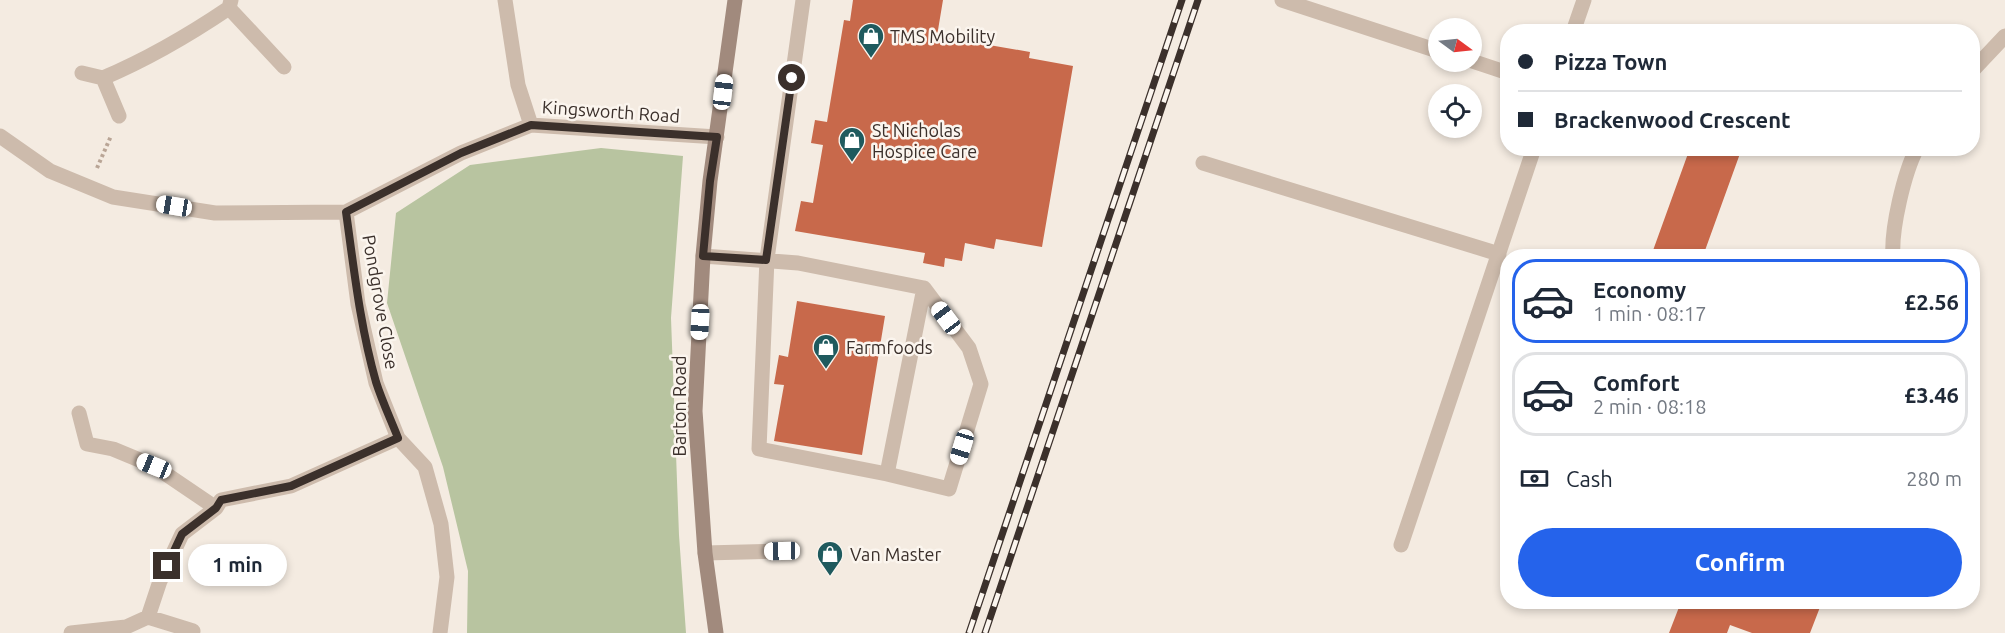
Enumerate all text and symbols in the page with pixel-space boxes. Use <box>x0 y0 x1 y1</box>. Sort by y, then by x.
north arrow <box>1428 18 1482 72</box>
map controls <box>1428 18 1482 138</box>
shop icon: TMS Mobility <box>856 21 886 59</box>
place label: TMS Mobility <box>890 26 995 46</box>
text: Pizza Town <box>1554 49 1667 74</box>
route start <box>778 64 805 91</box>
car <box>712 73 734 111</box>
button: locate <box>1428 84 1482 138</box>
street label: Kingsworth Road <box>541 96 681 126</box>
text: Brackenwood Crescent <box>1554 107 1791 132</box>
place label: St Nicholas Hospice Care <box>872 120 977 161</box>
shop icon: St Nicholas Hospice Care <box>837 125 867 163</box>
car <box>155 194 193 218</box>
street label: Pondgrove Close <box>359 233 403 371</box>
icon: car <box>1521 274 1575 328</box>
text: Economy <box>1593 277 1686 302</box>
text: £2.56 <box>1904 289 1959 314</box>
car <box>928 298 964 338</box>
text: 1 min · 08:17 <box>1593 302 1707 325</box>
car <box>690 304 710 340</box>
shop icon: Farmfoods <box>811 332 841 370</box>
place label: Farmfoods <box>846 337 933 357</box>
street label: Barton Road <box>669 356 689 456</box>
icon: car <box>1521 367 1575 421</box>
text: Comfort <box>1593 370 1680 395</box>
text: £3.46 <box>1904 382 1959 407</box>
text: 2 min · 08:18 <box>1593 395 1707 418</box>
car <box>948 427 976 467</box>
car <box>134 451 174 481</box>
icon: cash <box>1518 462 1551 495</box>
text: Cash <box>1566 466 1613 491</box>
text: 280 m <box>1906 467 1962 490</box>
button: Confirm <box>1518 528 1962 597</box>
shop icon: Van Master <box>815 539 845 577</box>
car <box>764 542 800 560</box>
place label: Van Master <box>850 544 941 564</box>
callout: 1 min <box>188 545 287 587</box>
route end <box>153 552 180 579</box>
text: 1 min <box>212 553 263 576</box>

